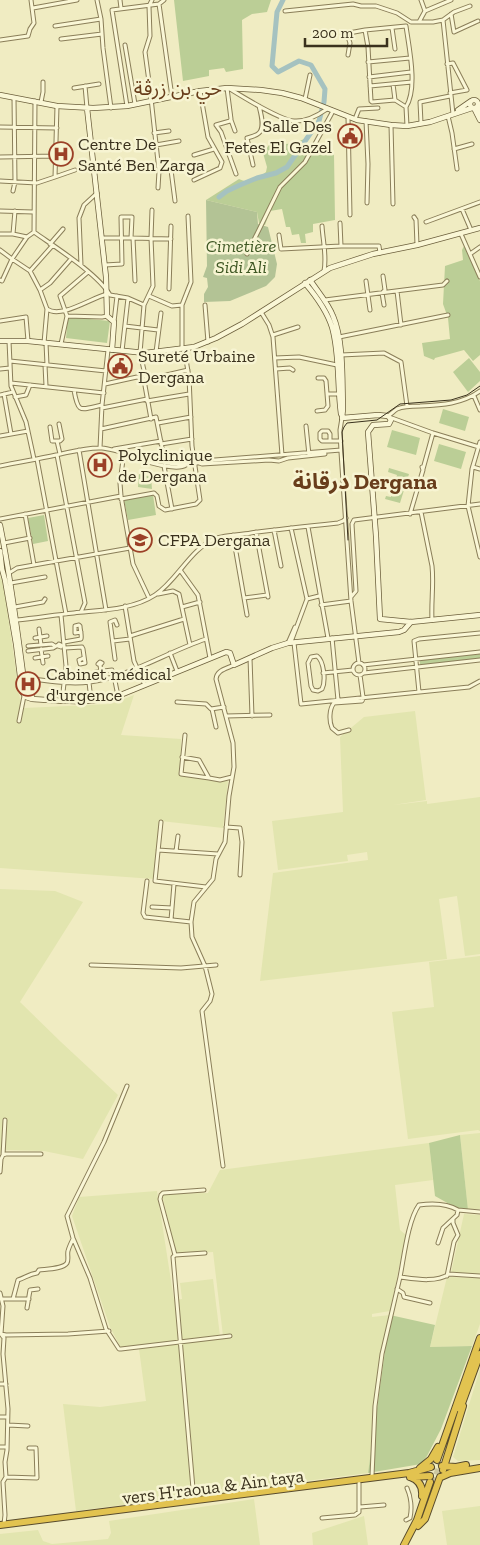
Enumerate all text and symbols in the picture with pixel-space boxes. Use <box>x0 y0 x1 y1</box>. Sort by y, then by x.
scale bar <box>305 15 388 47</box>
text: 200 m <box>312 24 353 42</box>
district label: حي بن زرڤة <box>134 76 222 104</box>
place label: Salle Des Fetes El Gazel <box>225 115 332 158</box>
public building icon: Salle Des Fetes El Gazel <box>337 123 363 149</box>
place label: Centre De Santé Ben Zarga <box>78 133 205 176</box>
hospital icon: Centre De Santé Ben Zarga <box>48 141 74 167</box>
park label: Cimetière Sidi Ali <box>206 235 276 278</box>
place label: Sureté Urbaine Dergana <box>138 345 255 388</box>
public building icon: Sureté Urbaine Dergana <box>107 353 133 379</box>
place label: Polyclinique de Dergana <box>118 444 212 487</box>
hospital icon: Polyclinique de Dergana <box>87 452 113 478</box>
district label: درقانة Dergana <box>293 468 437 495</box>
school or university icon: CFPA Dergana <box>127 527 153 553</box>
place label: CFPA Dergana <box>158 529 271 551</box>
place label: Cabinet médical d'urgence <box>46 663 171 706</box>
hospital icon: Cabinet médical d'urgence <box>15 671 41 697</box>
street label: vers H'raoua & Ain taya <box>121 1465 305 1509</box>

